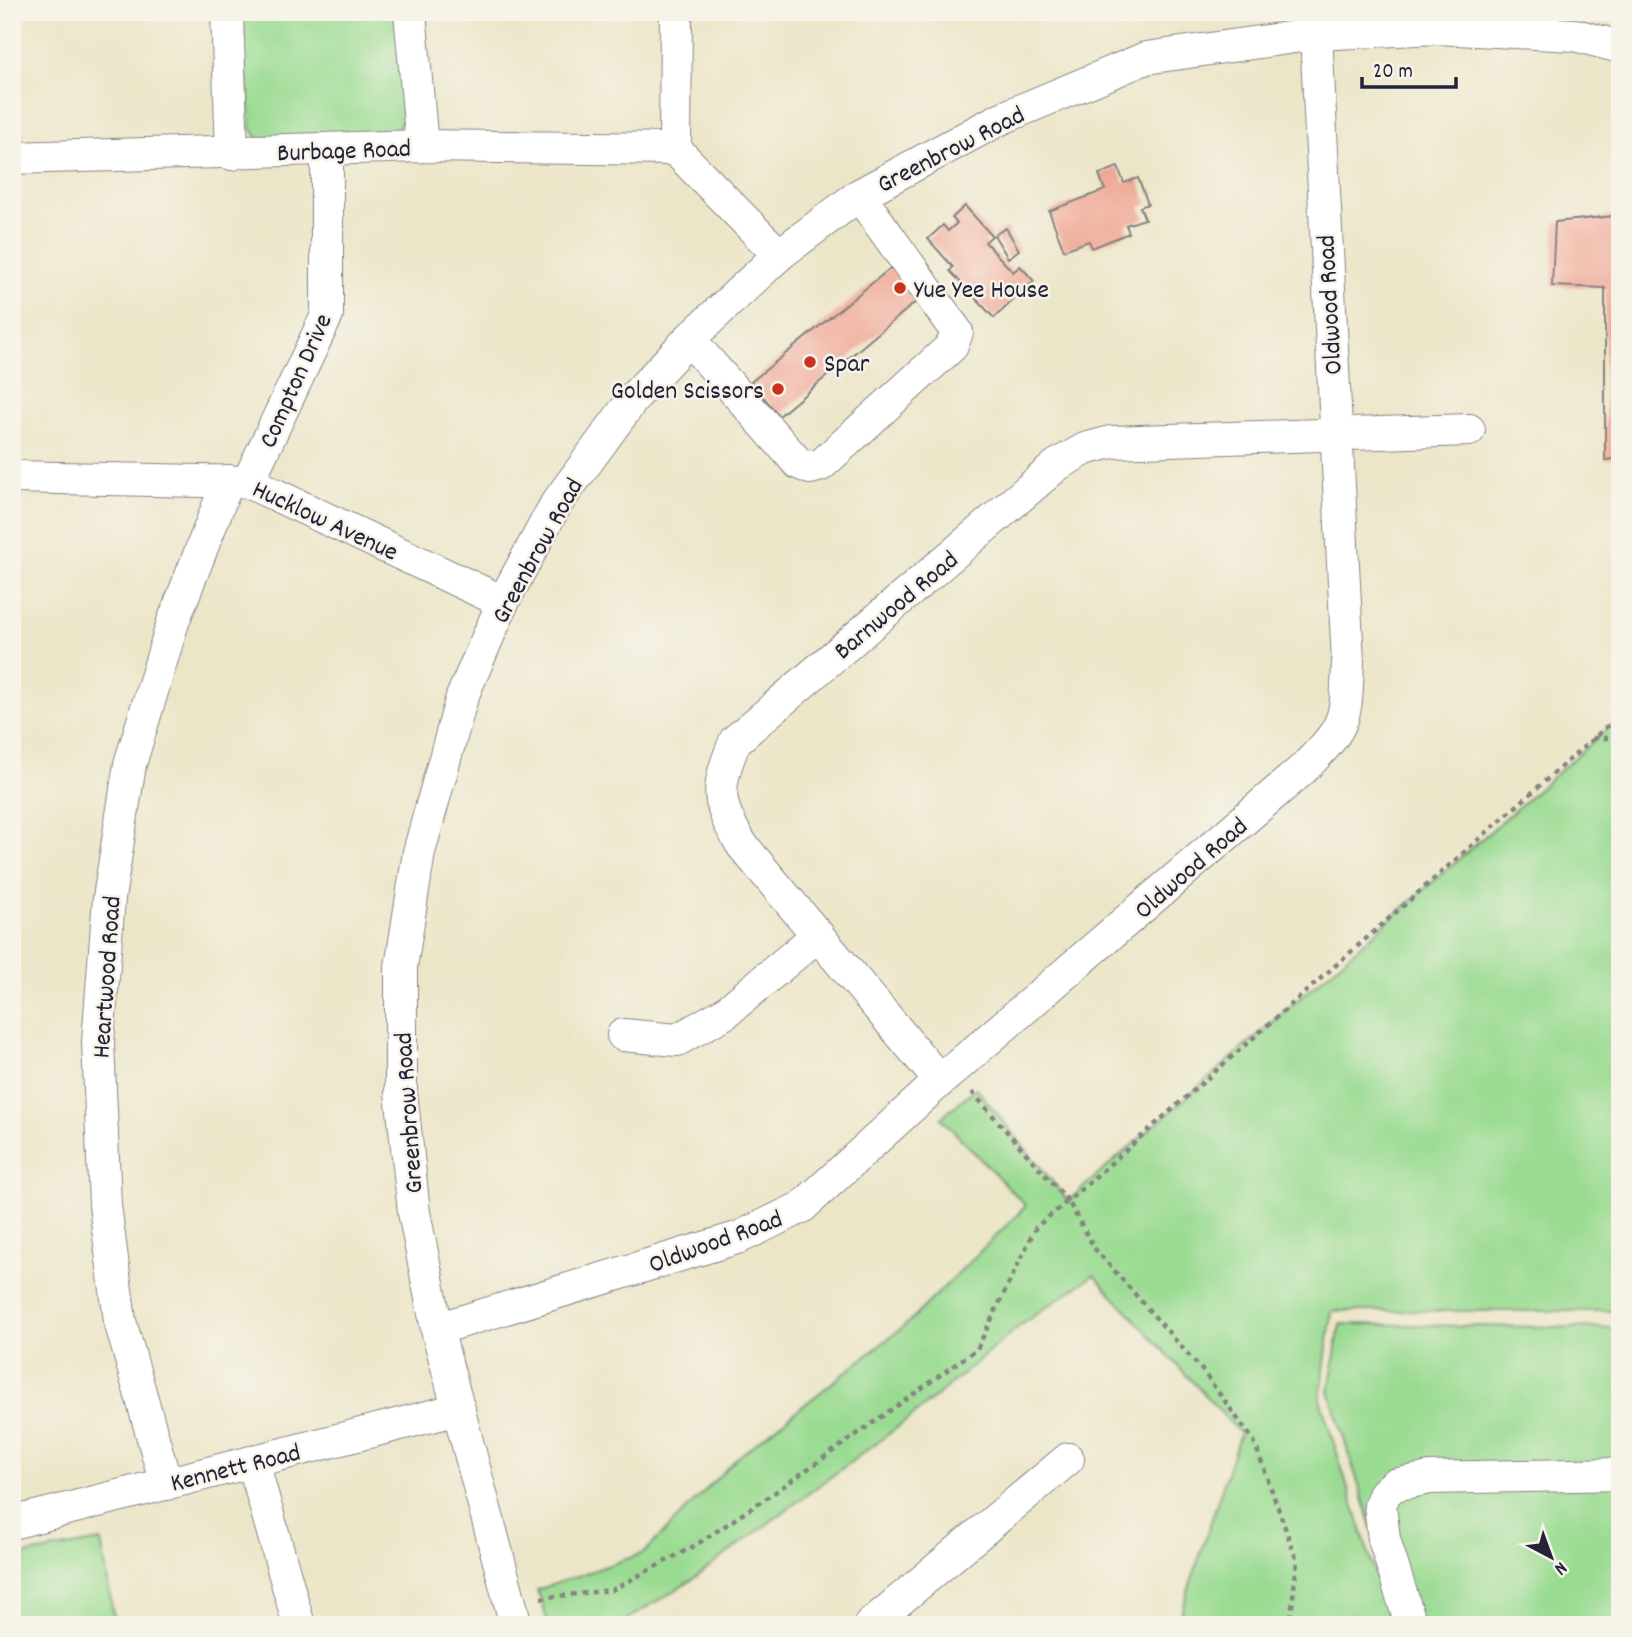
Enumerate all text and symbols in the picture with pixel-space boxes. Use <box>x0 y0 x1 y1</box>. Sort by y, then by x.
scale bar <box>1362 46 1457 90</box>
text: 20 m <box>1373 58 1413 88</box>
street label: Greenbrow Road <box>871 98 1032 204</box>
street label: Burbage Road <box>277 132 412 173</box>
street label: Oldwood Road <box>1309 234 1354 376</box>
place label: Yue Yee House <box>914 273 1049 310</box>
marker: Yue Yee House <box>892 280 908 296</box>
street label: Compton Drive <box>251 308 343 454</box>
place label: Spar <box>824 347 870 384</box>
marker: Spar <box>802 354 818 370</box>
place label: Golden Scissors <box>611 374 764 411</box>
marker: Golden Scissors <box>770 381 786 397</box>
street label: Hucklow Avenue <box>245 472 404 572</box>
street label: Greenbrow Road <box>484 472 594 631</box>
street label: Barnwood Road <box>827 543 968 670</box>
street label: Oldwood Road <box>1127 810 1257 930</box>
street label: Heartwood Road <box>84 895 133 1060</box>
street label: Greenbrow Road <box>386 1031 435 1195</box>
street label: Oldwood Road <box>644 1202 788 1285</box>
street label: Kennett Road <box>167 1435 305 1503</box>
north arrow <box>1516 1522 1586 1592</box>
text: N <box>1547 1554 1572 1580</box>

